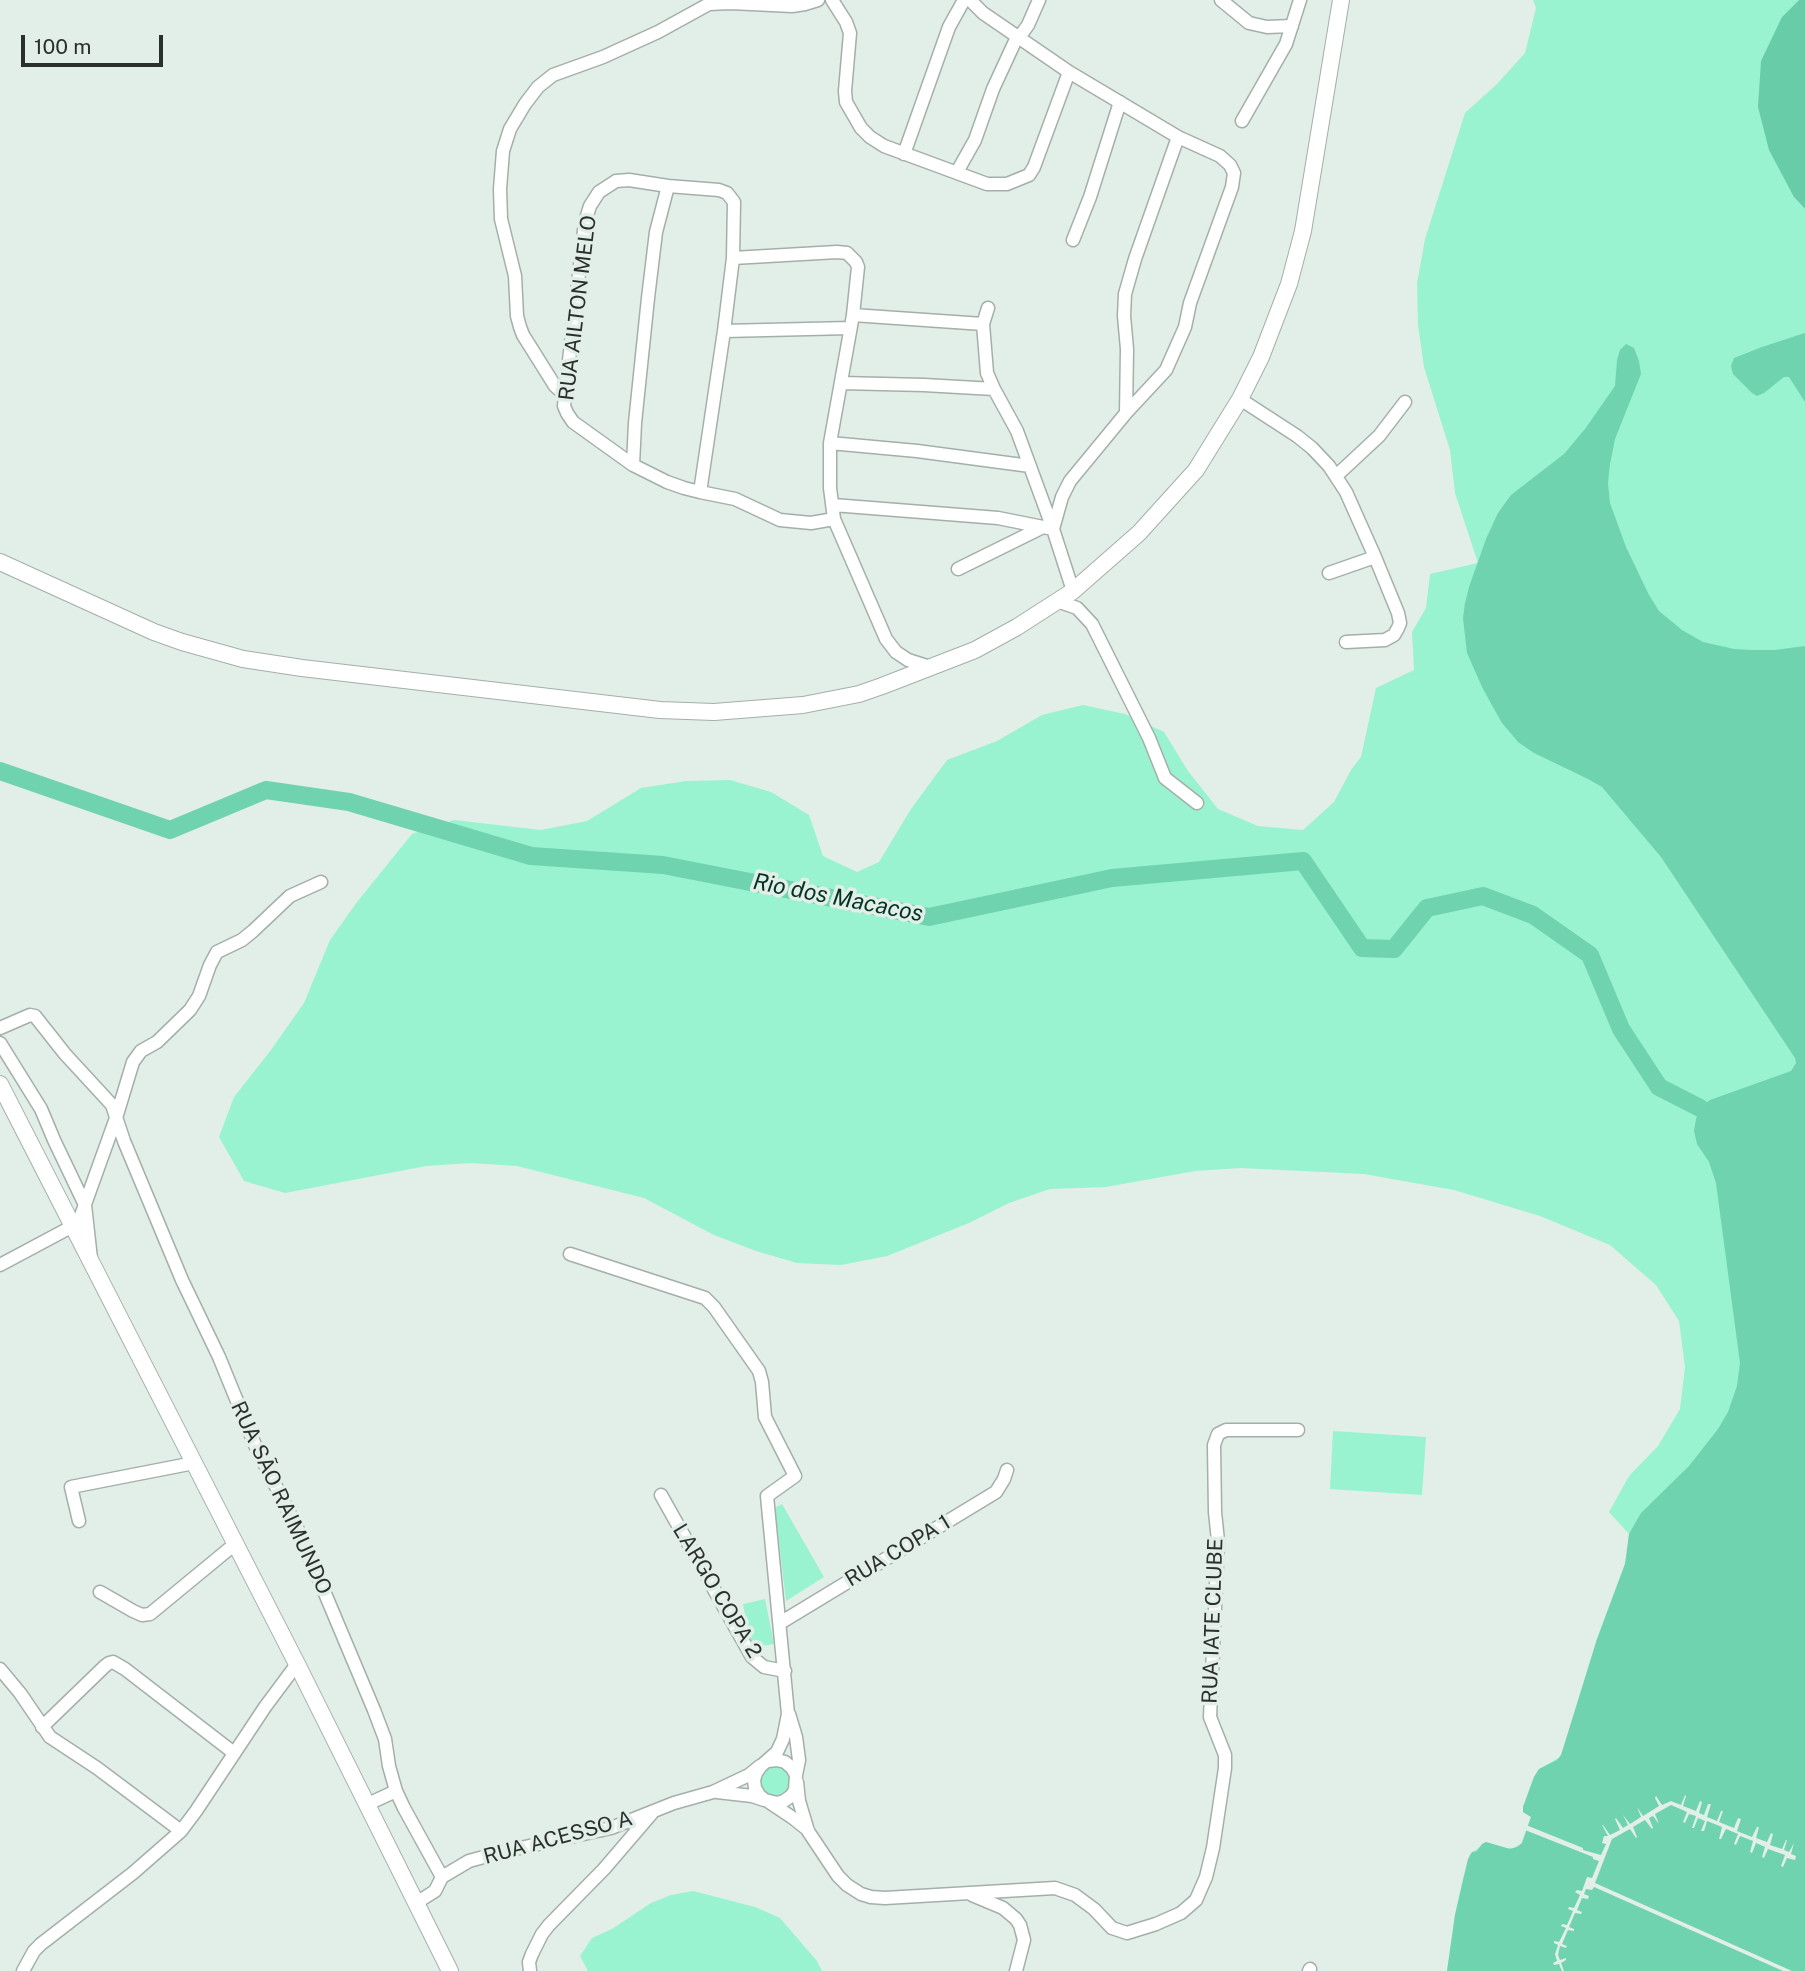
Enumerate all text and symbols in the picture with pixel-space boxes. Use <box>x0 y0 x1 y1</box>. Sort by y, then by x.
scale bar <box>24 21 166 65</box>
text: 100 m <box>34 34 91 59</box>
street label: RUA AILTON MELO <box>554 214 602 402</box>
water label: Rio dos Macacos <box>751 868 925 928</box>
street label: RUA SÃO RAIMUNDO <box>225 1397 337 1599</box>
street label: RUA COPA 1 <box>841 1510 955 1592</box>
street label: LARGO COPA 2 <box>667 1519 767 1663</box>
street label: RUA IATE CLUBE <box>1198 1538 1228 1704</box>
street label: RUA ACESSO A <box>481 1806 635 1870</box>

